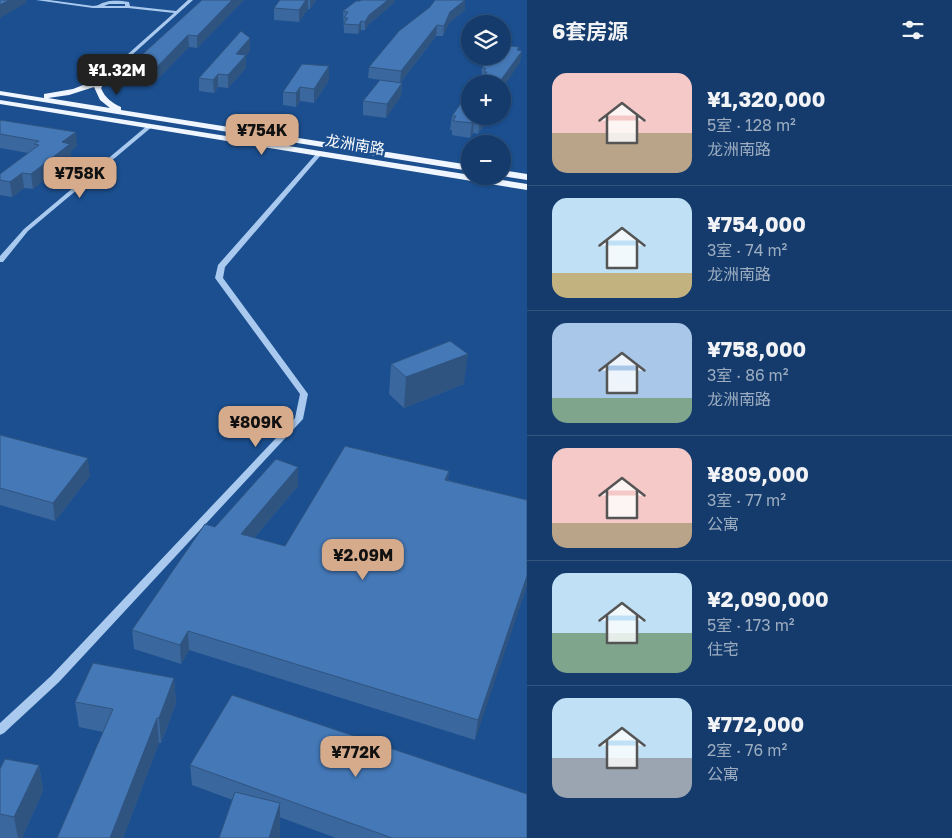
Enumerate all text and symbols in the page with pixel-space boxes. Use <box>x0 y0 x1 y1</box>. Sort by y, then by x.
map controls <box>461 15 511 185</box>
button: layers <box>461 15 511 65</box>
icon: filters <box>899 16 927 44</box>
text: 6套房源 <box>552 18 628 44</box>
pin: ¥1.32M <box>76 54 158 96</box>
text: ¥1.32M <box>88 60 146 80</box>
button: + <box>461 75 511 125</box>
text: ¥1,320,000 <box>707 86 825 112</box>
icon: home <box>592 93 652 153</box>
pin: ¥754K <box>227 114 297 156</box>
text: 5室 · 128 m² <box>707 115 796 135</box>
text: ¥754K <box>237 120 287 140</box>
street label: 龙洲南路 <box>324 130 386 158</box>
button: − <box>461 135 511 185</box>
text: 龙洲南路 <box>707 139 771 159</box>
pin: ¥758K <box>45 156 115 199</box>
text: ¥758K <box>55 163 105 183</box>
text: ¥754,000 <box>707 211 806 237</box>
icon: home <box>592 218 652 278</box>
text: 3室 · 74 m² <box>707 240 787 260</box>
text: 龙洲南路 <box>707 264 771 284</box>
text: ¥758,000 <box>707 336 806 362</box>
icon: home <box>592 343 652 403</box>
text: 3室 · 86 m² <box>707 365 789 385</box>
text: 龙洲南路 <box>707 389 771 409</box>
pin: ¥809K <box>221 406 291 448</box>
text: ¥809K <box>230 412 282 432</box>
text: ¥809,000 <box>707 461 809 487</box>
icon: home <box>592 468 652 528</box>
text: 3室 · 77 m² <box>707 490 786 510</box>
text: 公寓 <box>707 514 739 534</box>
pin: ¥2.09M <box>322 538 404 581</box>
text: ¥2.09M <box>333 545 393 565</box>
text: ¥2,090,000 <box>707 586 829 612</box>
icon: home <box>592 593 652 653</box>
text: 5室 · 173 m² <box>707 615 795 635</box>
text: 住宅 <box>707 639 739 659</box>
text: ¥772,000 <box>707 711 804 737</box>
icon: home <box>592 718 652 778</box>
pin: ¥772K <box>321 736 391 778</box>
text: 2室 · 76 m² <box>707 740 787 760</box>
text: ¥772K <box>331 742 381 762</box>
text: 公寓 <box>707 764 739 784</box>

